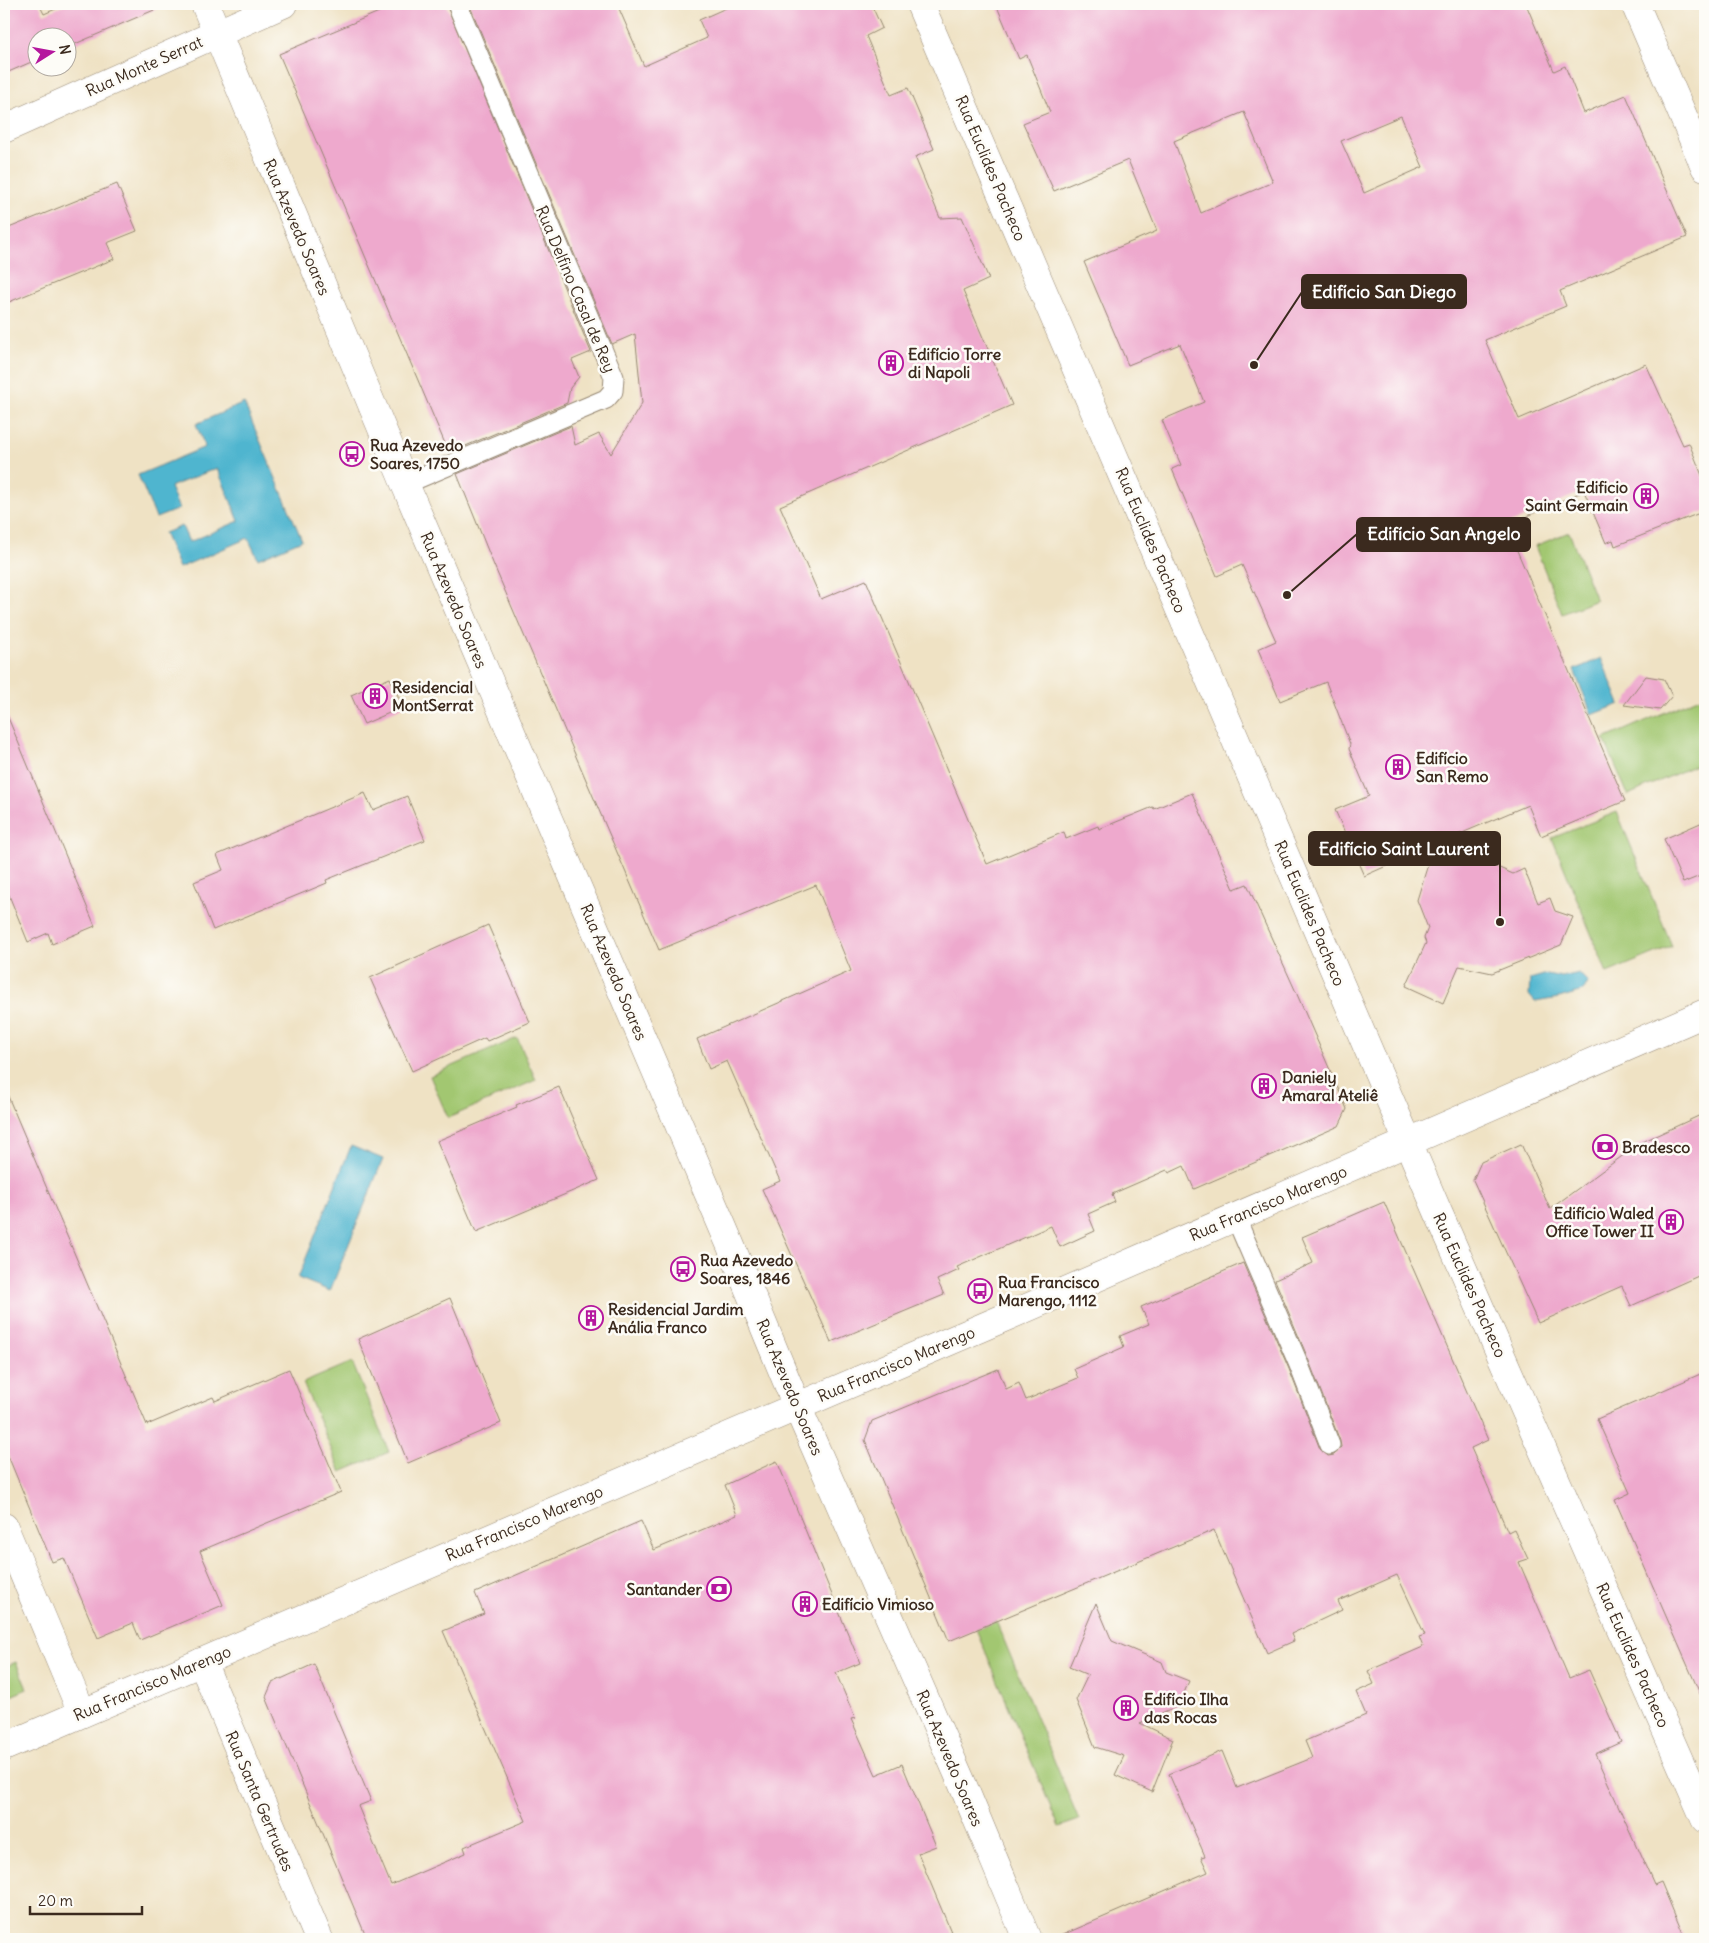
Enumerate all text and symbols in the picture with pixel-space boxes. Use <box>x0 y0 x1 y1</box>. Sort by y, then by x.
north arrow <box>28 28 78 78</box>
street label: Rua Monte Serrat <box>82 31 206 101</box>
text: N <box>55 43 75 56</box>
street label: Rua Euclides Pacheco <box>951 92 1031 244</box>
street label: Rua Azevedo Soares <box>259 156 335 298</box>
street label: Rua Delfino Casal de Rey <box>532 203 620 375</box>
callout: Edifício San Diego <box>1302 275 1466 308</box>
text: Edifício San Diego <box>1312 280 1456 303</box>
place label: Edifício Torre di Napoli <box>908 344 1001 383</box>
building icon: Edifício Torre di Napoli <box>878 350 904 376</box>
place label: Rua Azevedo Soares, 1750 <box>370 435 463 473</box>
bus stop icon: Rua Azevedo Soares, 1750 <box>339 441 365 467</box>
street label: Rua Euclides Pacheco <box>1111 464 1191 616</box>
place label: Edificio Saint Germain <box>1525 477 1628 515</box>
building icon: Edificio Saint Germain <box>1633 483 1659 509</box>
callout: Edifício San Angelo <box>1357 518 1530 551</box>
text: Edifício San Angelo <box>1367 522 1521 545</box>
street label: Rua Azevedo Soares <box>416 529 492 671</box>
place label: Residencial MontSerrat <box>392 677 474 715</box>
building icon: Residencial MontSerrat <box>362 683 388 709</box>
place label: Edifício San Remo <box>1416 748 1489 786</box>
building icon: Edifício San Remo <box>1385 754 1411 780</box>
callout: Edifício Saint Laurent <box>1309 832 1500 865</box>
street label: Rua Euclides Pacheco <box>1270 837 1350 989</box>
text: Edifício Saint Laurent <box>1319 837 1490 860</box>
street label: Rua Azevedo Soares <box>576 901 652 1043</box>
place label: Daniely Amaral Ateliê <box>1282 1067 1378 1105</box>
building icon: Daniely Amaral Ateliê <box>1251 1073 1277 1099</box>
bank icon: Bradesco <box>1592 1134 1618 1160</box>
place label: Bradesco <box>1622 1137 1690 1157</box>
street label: Rua Francisco Marengo <box>1186 1161 1350 1245</box>
place label: Edifício Waled Office Tower II <box>1545 1203 1655 1241</box>
building icon: Edifício Waled Office Tower II <box>1658 1209 1684 1235</box>
street label: Rua Euclides Pacheco <box>1429 1210 1511 1360</box>
place label: Rua Azevedo Soares, 1846 <box>700 1250 793 1288</box>
bus stop icon: Rua Azevedo Soares, 1846 <box>670 1256 696 1282</box>
place label: Rua Francisco Marengo, 1112 <box>998 1272 1099 1311</box>
bus stop icon: Rua Francisco Marengo, 1112 <box>967 1278 993 1304</box>
place label: Residencial Jardim Anália Franco <box>608 1299 743 1337</box>
building icon: Residencial Jardim Anália Franco <box>578 1305 604 1331</box>
street label: Rua Azevedo Soares <box>752 1316 828 1458</box>
street label: Rua Francisco Marengo <box>814 1322 978 1406</box>
street label: Rua Francisco Marengo <box>442 1481 606 1565</box>
bank icon: Santander <box>706 1576 732 1602</box>
place label: Santander <box>627 1579 702 1599</box>
street label: Rua Euclides Pacheco <box>1592 1580 1674 1730</box>
building icon: Edifício Vimioso <box>792 1591 818 1617</box>
place label: Edifício Vimioso <box>822 1594 934 1614</box>
street label: Rua Francisco Marengo <box>70 1641 234 1725</box>
street label: Rua Azevedo Soares <box>912 1687 988 1829</box>
place label: Edifício Ilha das Rocas <box>1144 1689 1228 1727</box>
building icon: Edifício Ilha das Rocas <box>1113 1695 1139 1721</box>
street label: Rua Santa Gertrudes <box>221 1728 299 1874</box>
scale bar <box>30 1883 142 1915</box>
text: 20 m <box>38 1891 73 1910</box>

